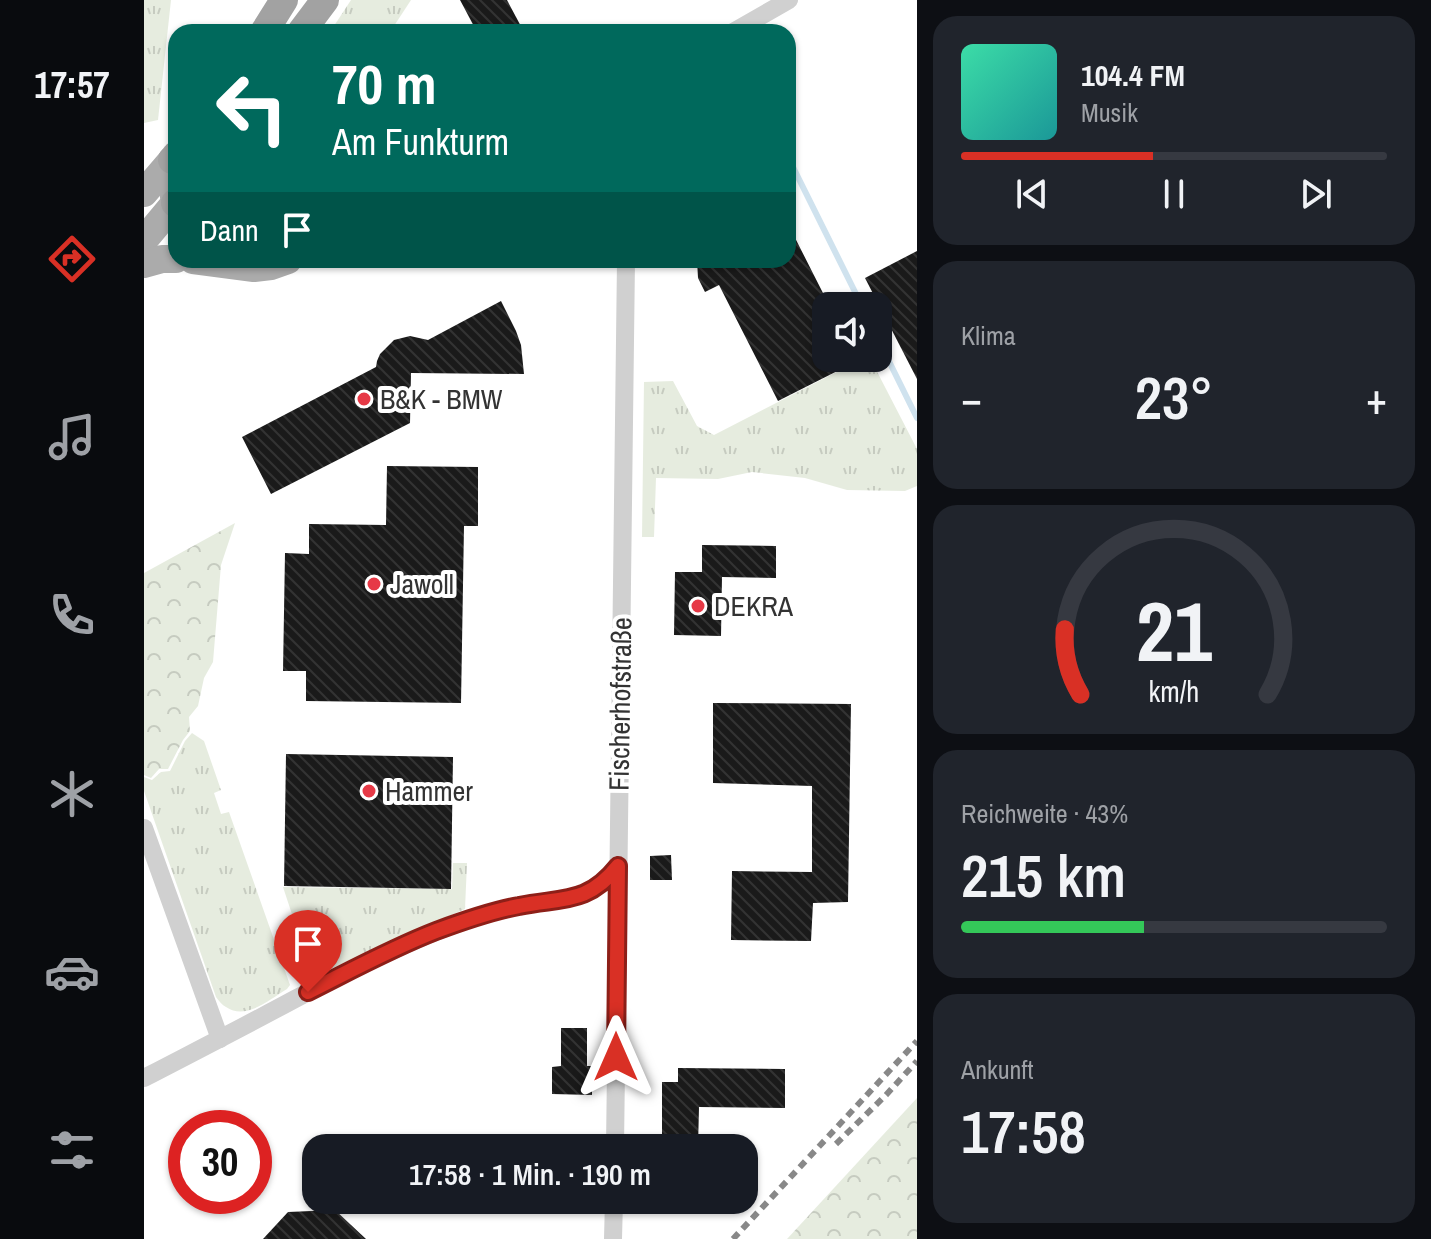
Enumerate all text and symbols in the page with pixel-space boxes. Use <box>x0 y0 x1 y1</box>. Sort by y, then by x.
text: 70 m <box>332 46 437 121</box>
text: 104.4 FM <box>1081 55 1185 95</box>
icon: left <box>200 56 304 160</box>
text: 17:57 <box>34 61 110 109</box>
text: Musik <box>1081 95 1138 130</box>
text: Am Funkturm <box>332 118 509 166</box>
icon: previous <box>1010 172 1054 216</box>
icon: pause <box>1152 172 1196 216</box>
icon: next <box>1294 172 1338 216</box>
icon: arrive <box>275 208 319 252</box>
text: Dann <box>200 210 259 250</box>
icon: directions <box>44 231 100 287</box>
map controls <box>812 292 892 372</box>
button: sound <box>812 292 892 372</box>
text: Klima <box>961 318 1016 353</box>
text: 23° <box>1135 357 1213 438</box>
text: − <box>961 368 982 428</box>
text: + <box>1366 368 1387 428</box>
place label: B&K - BMW <box>380 380 503 418</box>
marker: B&K - BMW <box>355 390 373 408</box>
icon: music <box>44 409 100 465</box>
place label: Jawoll <box>390 565 454 603</box>
marker: Jawoll <box>365 575 383 593</box>
text: 21 <box>1136 575 1212 687</box>
icon: phone <box>44 587 100 643</box>
place label: DEKRA <box>714 587 794 625</box>
marker: DEKRA <box>689 597 707 615</box>
street label: Fischerhofstraße <box>599 617 641 791</box>
text: km/h <box>1149 673 1199 712</box>
icon: climate <box>44 766 100 822</box>
place label: Hammer <box>385 772 473 810</box>
marker: Hammer <box>360 782 378 800</box>
text: Reichweite · 43% <box>961 796 1128 831</box>
text: 215 km <box>961 835 1126 916</box>
pin <box>274 910 342 992</box>
icon: arrive <box>286 922 330 966</box>
icon: car <box>44 944 100 1000</box>
position arrow <box>574 1015 658 1099</box>
text: Ankunft <box>961 1052 1033 1087</box>
text: 17:58 <box>961 1091 1086 1172</box>
speed limit sign: 30 <box>168 1110 272 1214</box>
icon: filters <box>44 1122 100 1178</box>
text: 17:58 · 1 Min. · 190 m <box>409 1154 651 1194</box>

